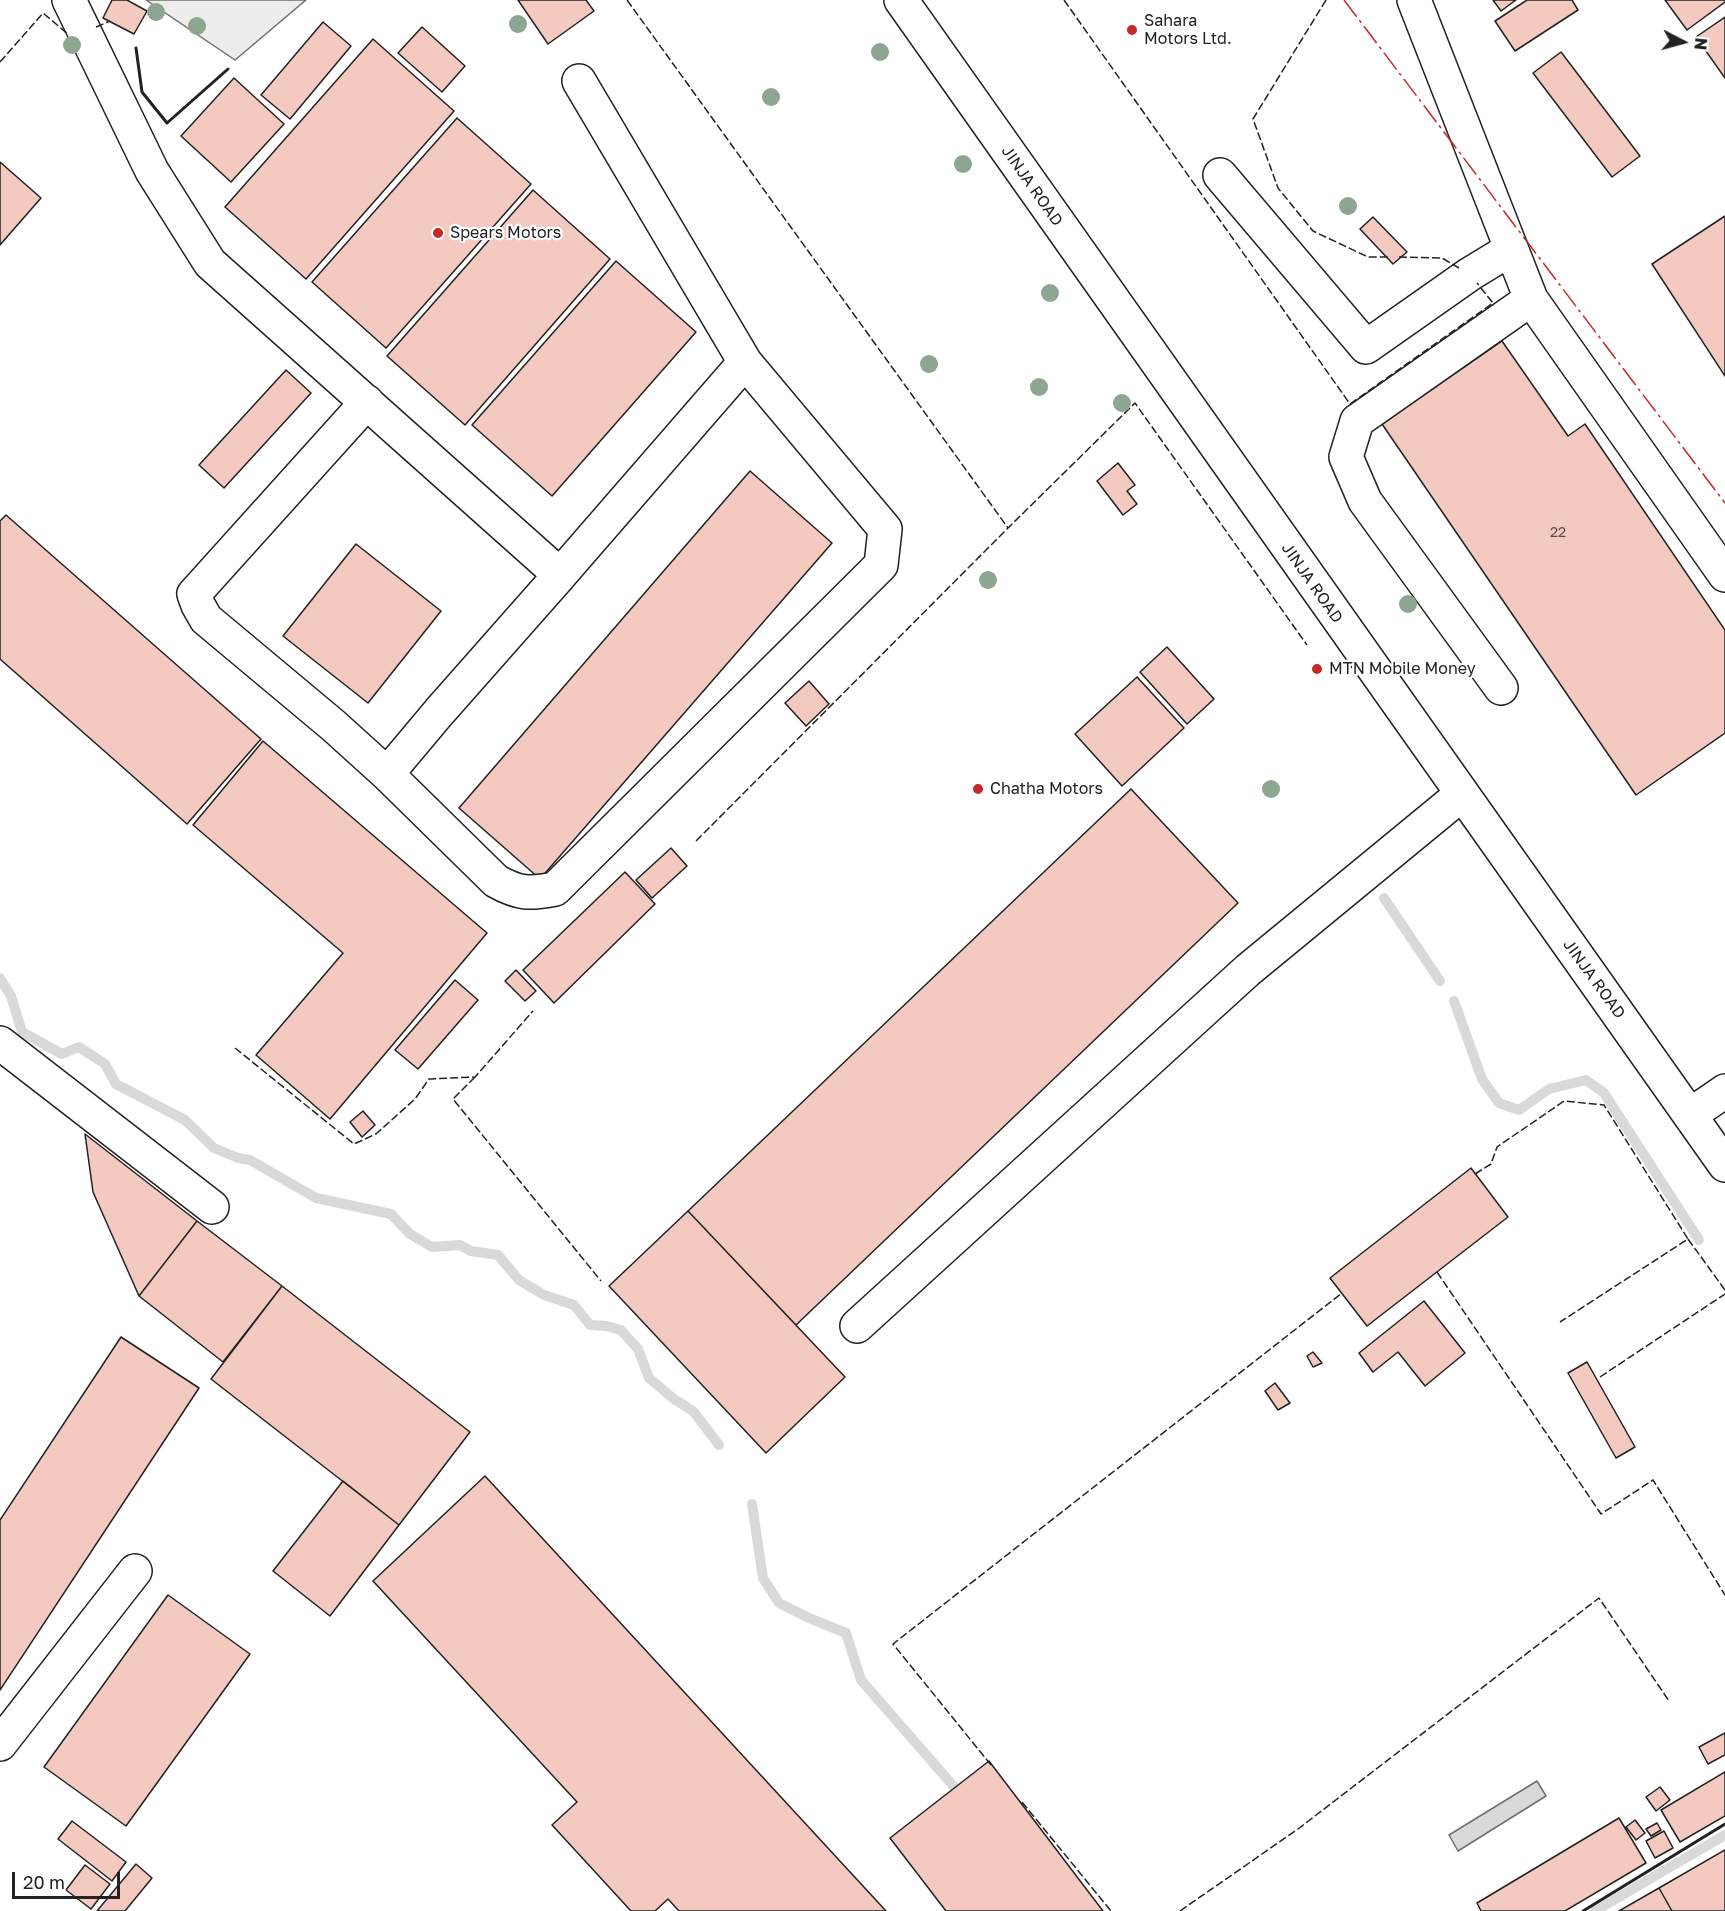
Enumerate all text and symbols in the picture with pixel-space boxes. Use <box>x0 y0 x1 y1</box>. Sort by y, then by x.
place label: Sahara Motors Ltd. <box>1144 11 1232 49</box>
north arrow <box>1653 12 1713 72</box>
marker: Sahara Motors Ltd. <box>1125 23 1139 37</box>
text: N <box>1690 37 1711 51</box>
street label: JINJA ROAD <box>997 142 1067 230</box>
place label: Spears Motors <box>450 223 561 243</box>
marker: Spears Motors <box>431 226 445 240</box>
house number: 22 <box>1550 525 1566 541</box>
street label: JINJA ROAD <box>1277 539 1347 627</box>
place label: MTN Mobile Money <box>1329 659 1476 679</box>
marker: MTN Mobile Money <box>1310 662 1324 676</box>
place label: Chatha Motors <box>990 779 1103 799</box>
marker: Chatha Motors <box>971 782 985 796</box>
street label: JINJA ROAD <box>1559 936 1629 1022</box>
scale bar <box>15 1860 123 1898</box>
text: 20 m <box>23 1871 65 1893</box>

